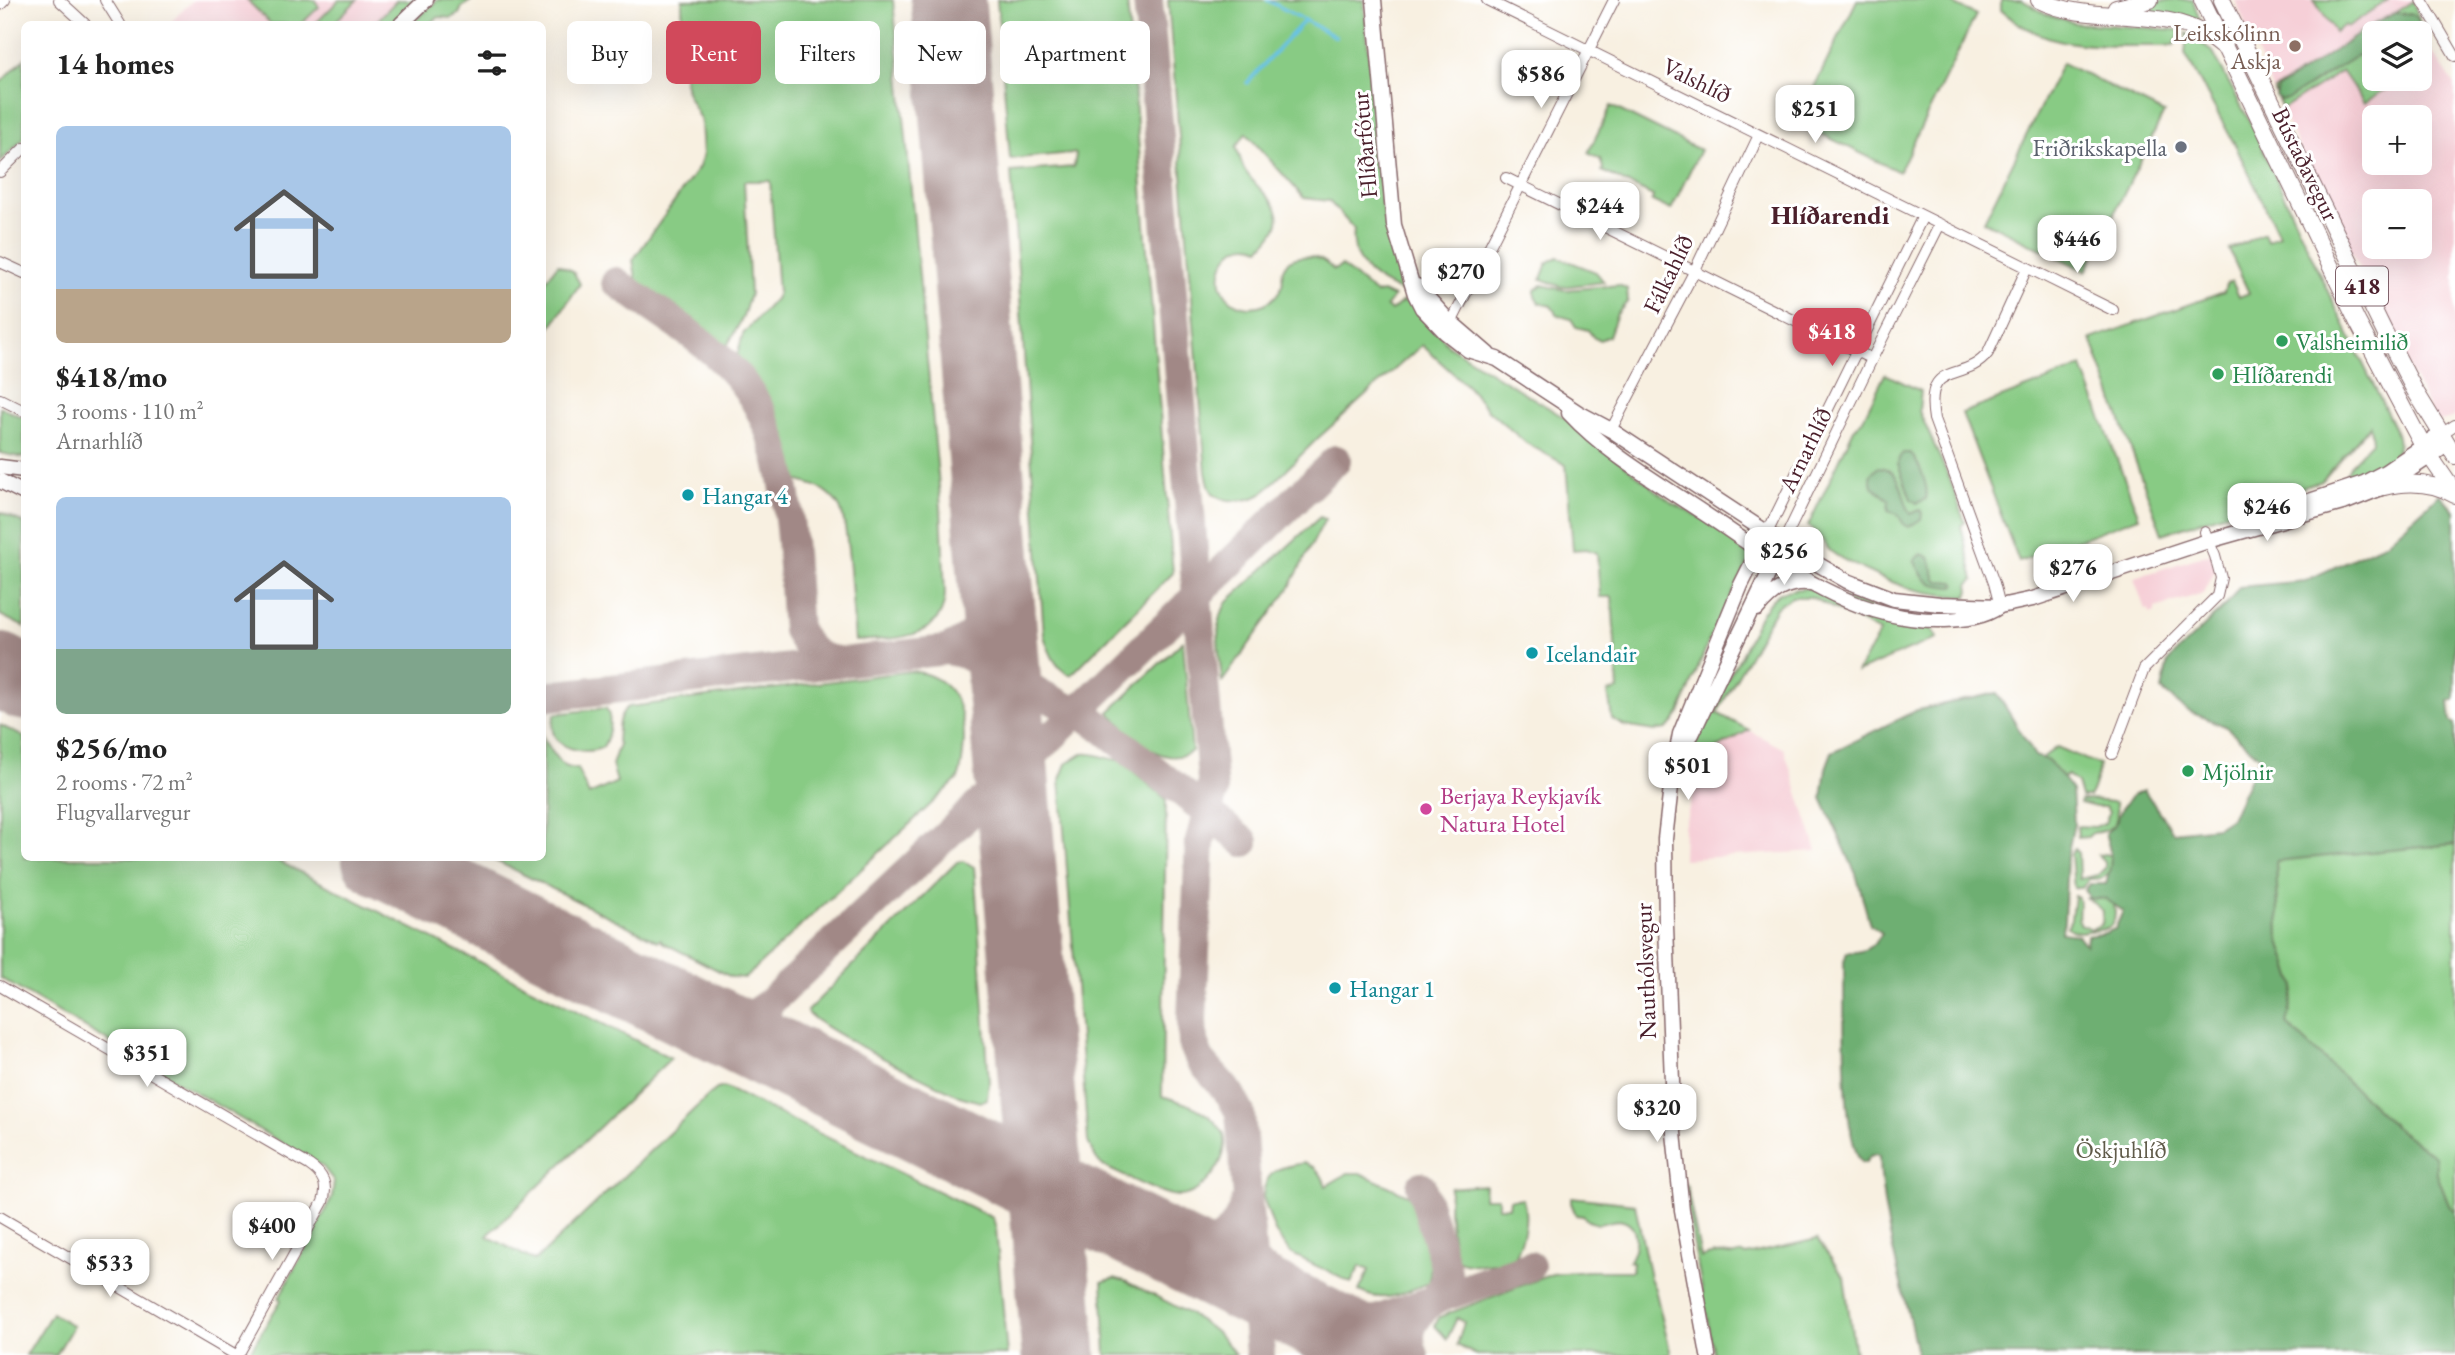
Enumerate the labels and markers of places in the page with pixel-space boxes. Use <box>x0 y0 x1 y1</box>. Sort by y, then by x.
place label: Leikskólinn Askja <box>2173 17 2281 76</box>
marker: Leikskólinn Askja <box>2287 38 2303 54</box>
pin: $586 <box>1500 50 1582 110</box>
pin: $251 <box>1774 86 1856 145</box>
place label: Friðrikskapella <box>2032 132 2167 163</box>
marker: Friðrikskapella <box>2173 139 2189 155</box>
pin: $244 <box>1559 182 1641 242</box>
pin: $446 <box>2036 216 2118 275</box>
pin: $270 <box>1420 248 1502 308</box>
pin: $418 <box>1791 308 1873 368</box>
place label: Valsheimilið <box>2296 326 2408 357</box>
marker: Valsheimilið <box>2274 333 2290 349</box>
place label: Hlíðarendi <box>2232 359 2333 390</box>
marker: Hlíðarendi <box>2210 366 2226 382</box>
place label: Hangar 4 <box>702 480 789 511</box>
pin: $246 <box>2226 484 2308 543</box>
marker: Hangar 4 <box>680 487 696 503</box>
pin: $256 <box>1743 528 1825 587</box>
pin: $276 <box>2032 544 2114 604</box>
place label: Icelandair <box>1546 638 1636 669</box>
marker: Icelandair <box>1524 645 1540 661</box>
pin: $501 <box>1647 742 1729 802</box>
place label: Mjölnir <box>2202 756 2273 787</box>
marker: Mjölnir <box>2180 763 2196 779</box>
place label: Berjaya Reykjavík Natura Hotel <box>1440 780 1602 839</box>
marker: Berjaya Reykjavík Natura Hotel <box>1418 801 1434 817</box>
place label: Hangar 1 <box>1349 973 1435 1004</box>
marker: Hangar 1 <box>1327 980 1343 996</box>
pin: $351 <box>106 1030 188 1089</box>
pin: $320 <box>1616 1084 1698 1144</box>
pin: $400 <box>231 1202 313 1262</box>
pin: $533 <box>69 1240 151 1299</box>

